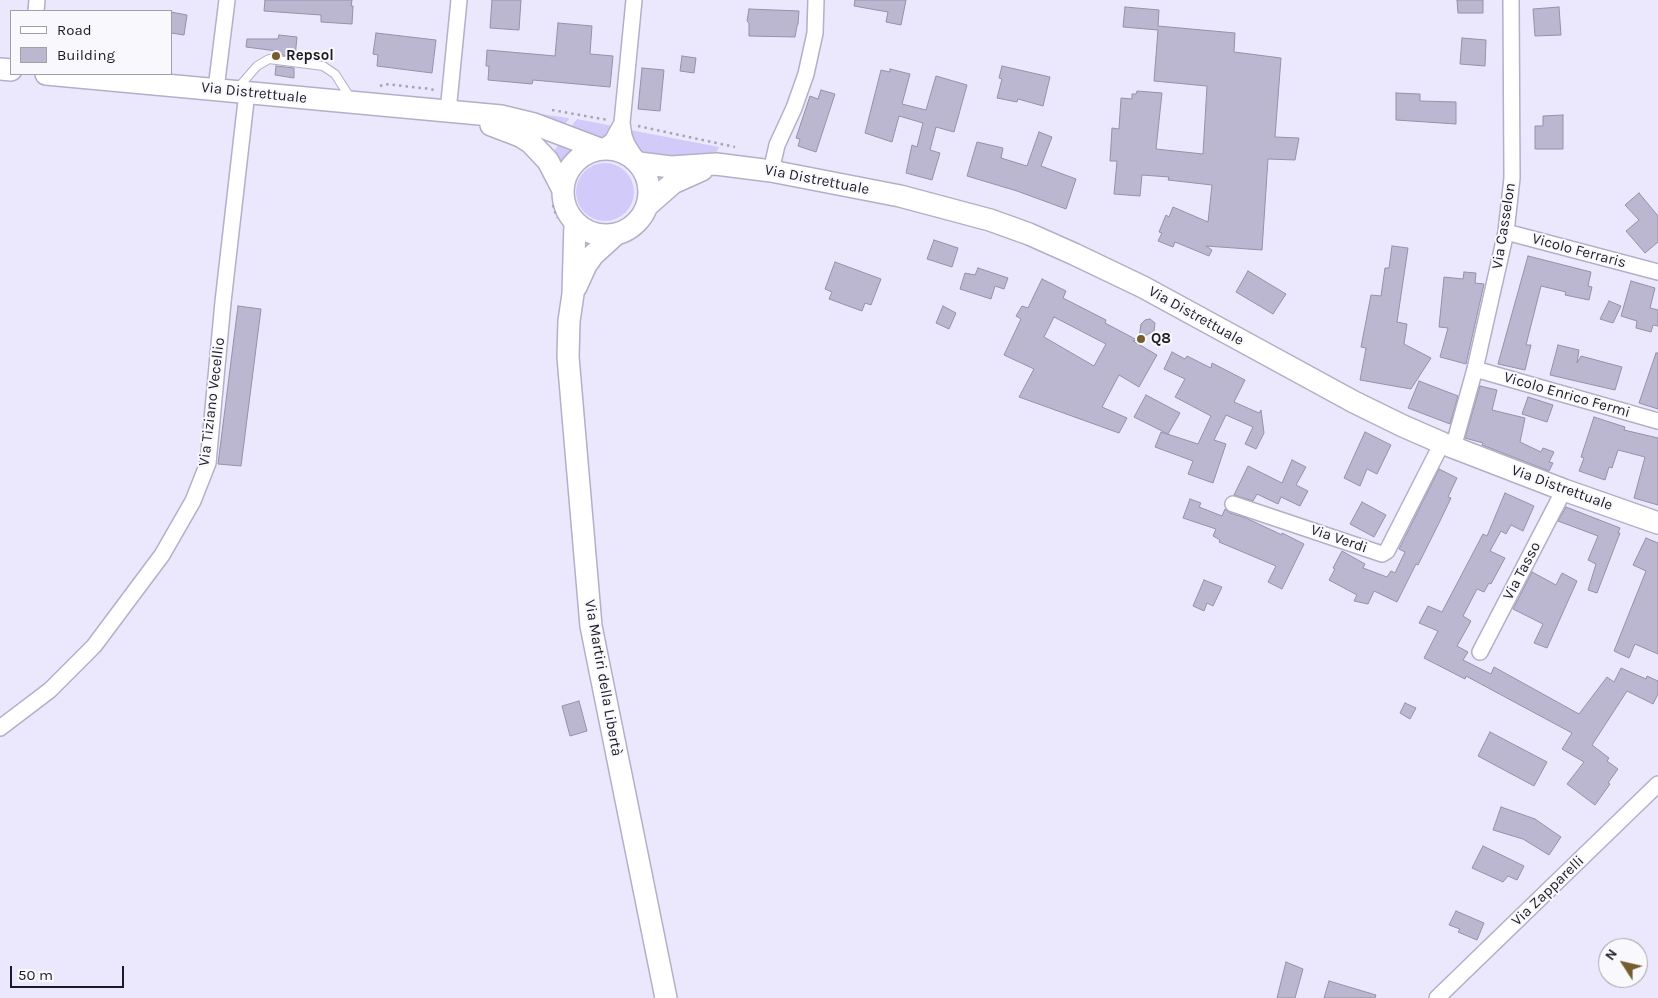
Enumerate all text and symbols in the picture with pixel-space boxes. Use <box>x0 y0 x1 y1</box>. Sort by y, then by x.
legend <box>10 10 172 75</box>
text: Road <box>57 21 92 39</box>
text: Building <box>57 46 115 64</box>
place label: Repsol <box>286 47 334 65</box>
marker: Repsol <box>270 50 282 62</box>
street label: Via Distrettuale <box>200 78 308 108</box>
street label: Via Distrettuale <box>763 161 871 199</box>
street label: Via Casselon <box>1488 182 1520 270</box>
street label: Vicolo Ferraris <box>1530 230 1628 272</box>
street label: Via Distrettuale <box>1145 282 1247 350</box>
place label: Q8 <box>1151 330 1171 348</box>
marker: Q8 <box>1135 333 1147 345</box>
street label: Via Tiziano Vecellio <box>195 337 229 467</box>
street label: Vicolo Enrico Fermi <box>1502 368 1632 422</box>
street label: Via Distrettuale <box>1509 461 1615 515</box>
street label: Via Verdi <box>1308 521 1370 557</box>
street label: Via Tasso <box>1499 539 1545 603</box>
street label: Via Martiri della Libertà <box>580 598 626 758</box>
street label: Via Zapparelli <box>1508 852 1588 930</box>
north arrow <box>1598 938 1648 988</box>
text: N <box>1601 946 1621 964</box>
scale bar <box>12 956 126 988</box>
text: 50 m <box>18 966 53 984</box>

